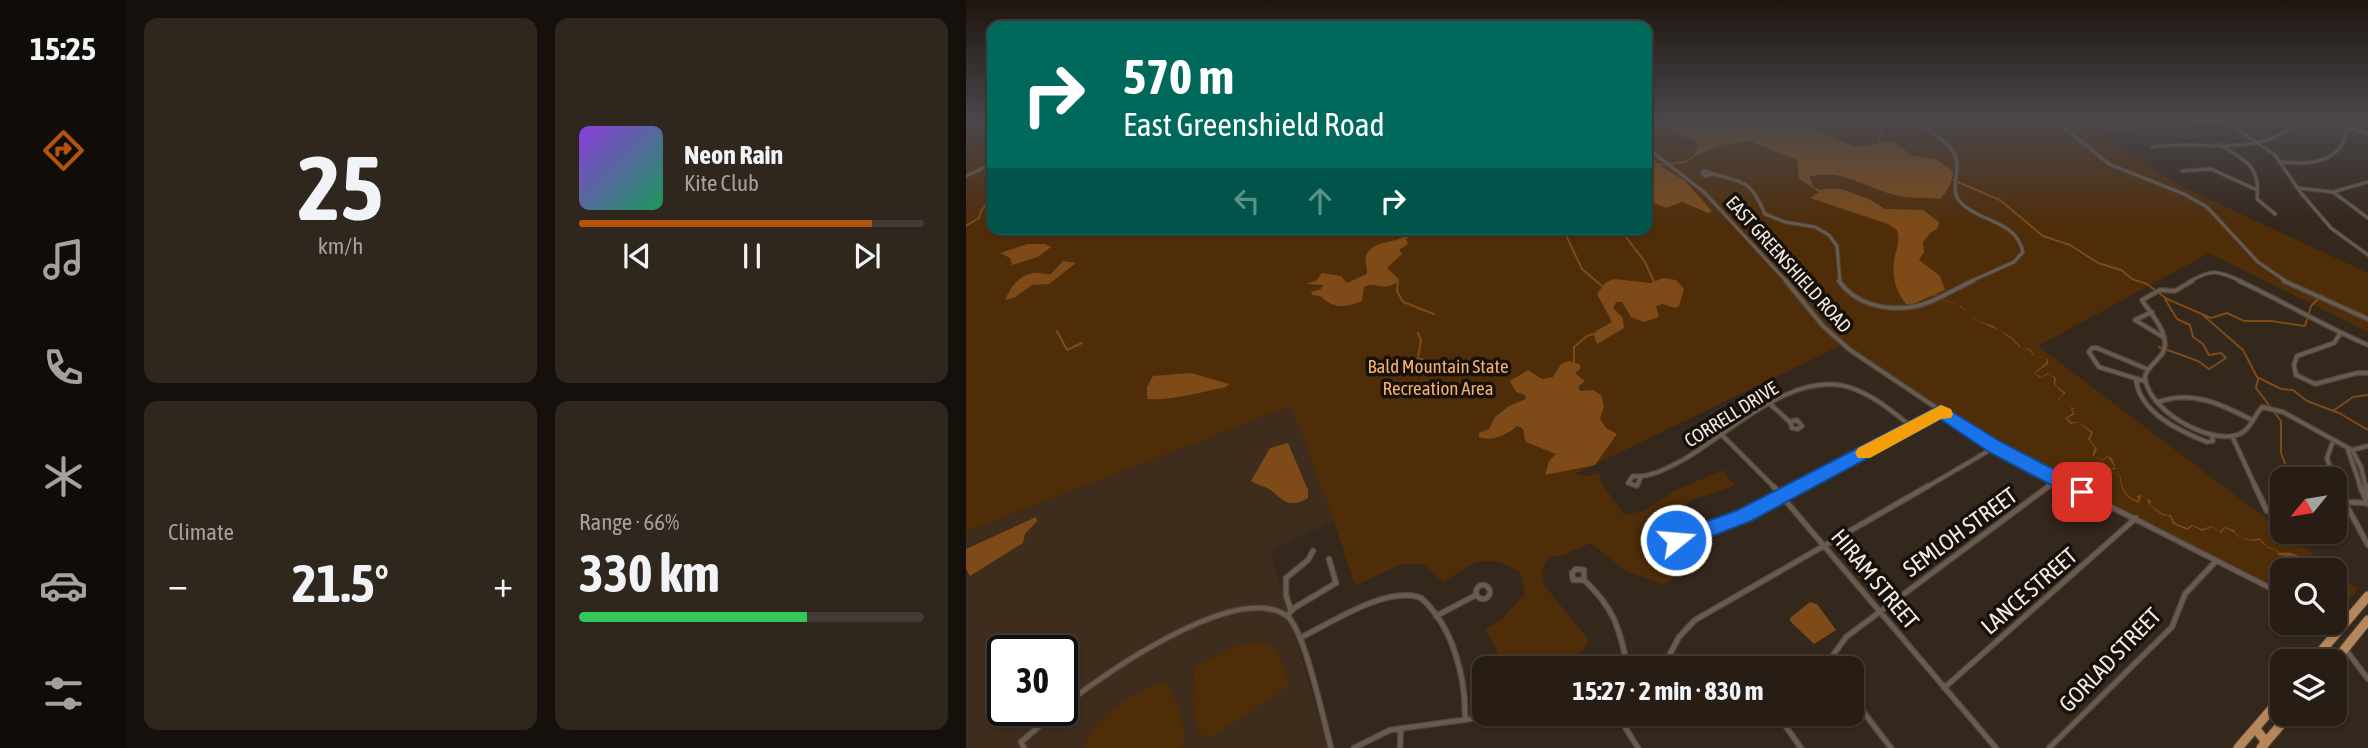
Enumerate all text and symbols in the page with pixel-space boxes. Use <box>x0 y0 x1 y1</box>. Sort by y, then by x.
text: 15:25 <box>30 30 96 67</box>
text: 570 m <box>1123 48 1234 104</box>
icon: right <box>1008 49 1099 140</box>
text: East Greenshield Road <box>1123 106 1385 143</box>
icon: directions <box>39 126 88 175</box>
text: 25 <box>298 135 383 239</box>
text: Neon Rain <box>684 140 783 170</box>
text: Kite Club <box>684 170 759 196</box>
icon: left <box>1228 182 1266 220</box>
icon: ahead <box>1301 182 1339 220</box>
icon: right <box>1374 182 1412 220</box>
street label: EAST GREENSHIELD ROAD <box>1722 191 1856 337</box>
text: km/h <box>318 233 363 259</box>
icon: music <box>39 235 88 284</box>
icon: previous <box>618 237 656 275</box>
icon: pause <box>733 237 771 275</box>
icon: next <box>848 237 886 275</box>
icon: phone <box>39 343 88 392</box>
park label: Bald Mountain State Recreation Area <box>1367 355 1509 399</box>
street label: CORRELL DRIVE <box>1680 377 1782 451</box>
icon: climate <box>39 452 88 501</box>
pin <box>2052 462 2112 522</box>
north arrow <box>2270 467 2347 544</box>
map controls <box>2270 467 2347 726</box>
icon: arrive <box>2063 473 2101 511</box>
street label: SEMLOH STREET <box>1898 482 2022 582</box>
position arrow <box>1639 503 1713 577</box>
text: Range · 66% <box>579 509 679 535</box>
text: Climate <box>168 519 234 545</box>
street label: HIRAM STREET <box>1826 524 1924 634</box>
street label: LANCE STREET <box>1976 542 2082 640</box>
text: 330 km <box>579 543 720 603</box>
text: 21.5° <box>292 553 389 613</box>
button: search <box>2270 558 2347 635</box>
icon: car <box>39 561 88 610</box>
text: − <box>168 562 188 605</box>
text: + <box>493 562 513 605</box>
street label: GORLAD STREET <box>2054 603 2166 717</box>
speed limit sign: 30 <box>987 635 1078 726</box>
button: layers <box>2270 649 2347 726</box>
icon: filters <box>39 669 88 718</box>
text: 15:27 · 2 min · 830 m <box>1573 676 1763 706</box>

